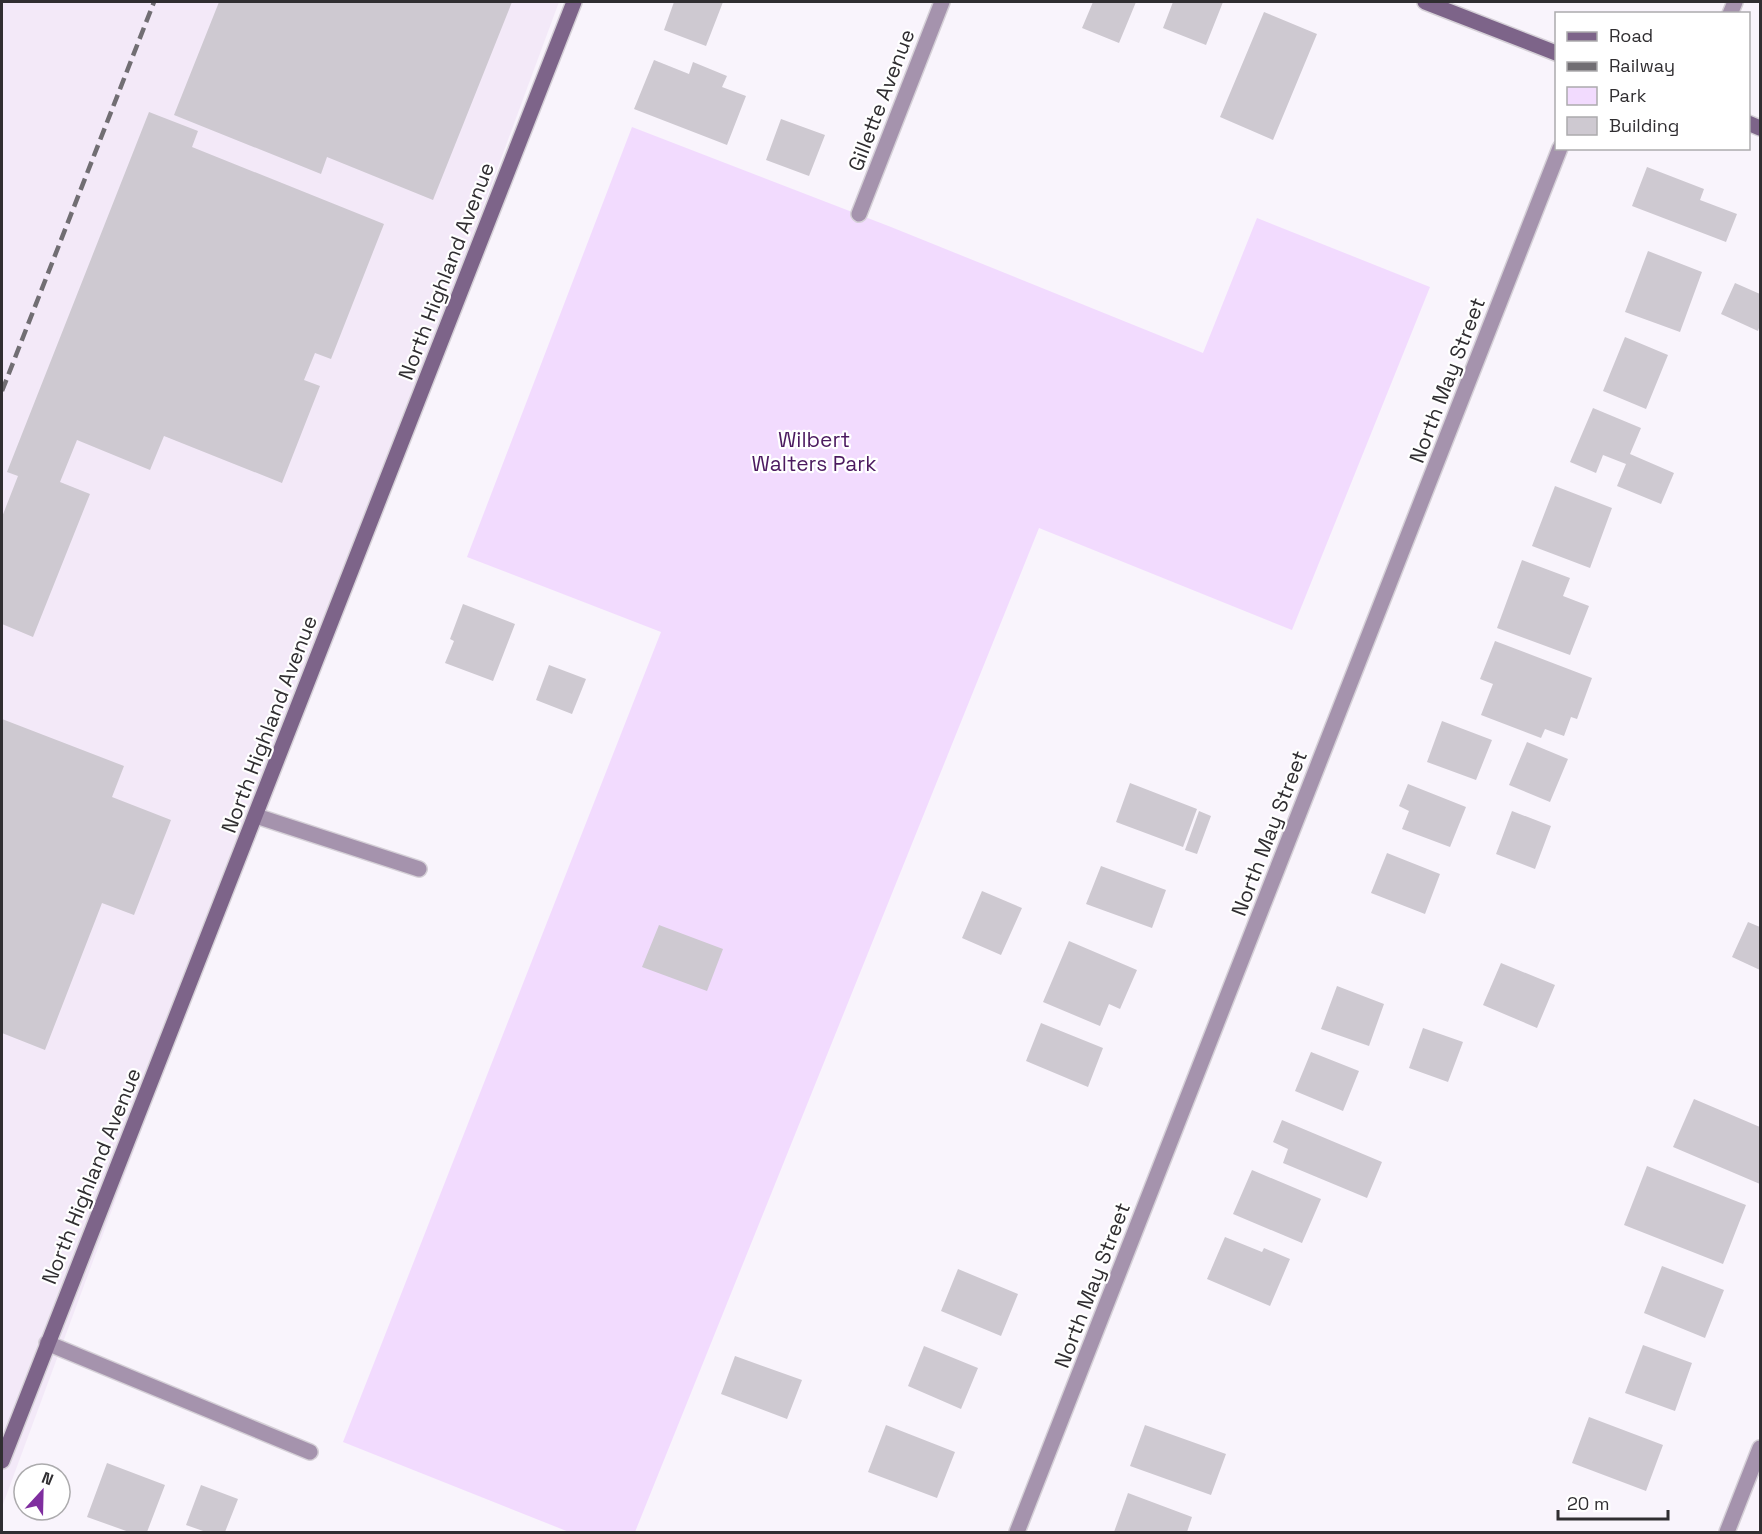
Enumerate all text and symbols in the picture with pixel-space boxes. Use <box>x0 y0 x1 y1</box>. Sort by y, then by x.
legend <box>1555 12 1750 150</box>
text: Road <box>1609 24 1653 47</box>
street label: Gillette Avenue <box>842 25 920 175</box>
text: Railway <box>1609 54 1675 77</box>
text: Park <box>1609 84 1647 107</box>
text: Building <box>1609 114 1679 137</box>
street label: North Highland Avenue <box>392 158 500 384</box>
street label: North May Street <box>1403 293 1491 467</box>
park label: Wilbert Walters Park <box>752 426 876 477</box>
street label: North Highland Avenue <box>215 611 323 837</box>
street label: North May Street <box>1225 746 1313 920</box>
street label: North Highland Avenue <box>35 1064 147 1288</box>
street label: North May Street <box>1048 1198 1136 1372</box>
north arrow <box>12 1462 72 1522</box>
text: N <box>39 1467 56 1490</box>
scale bar <box>1558 1483 1668 1521</box>
text: 20 m <box>1567 1492 1610 1515</box>

